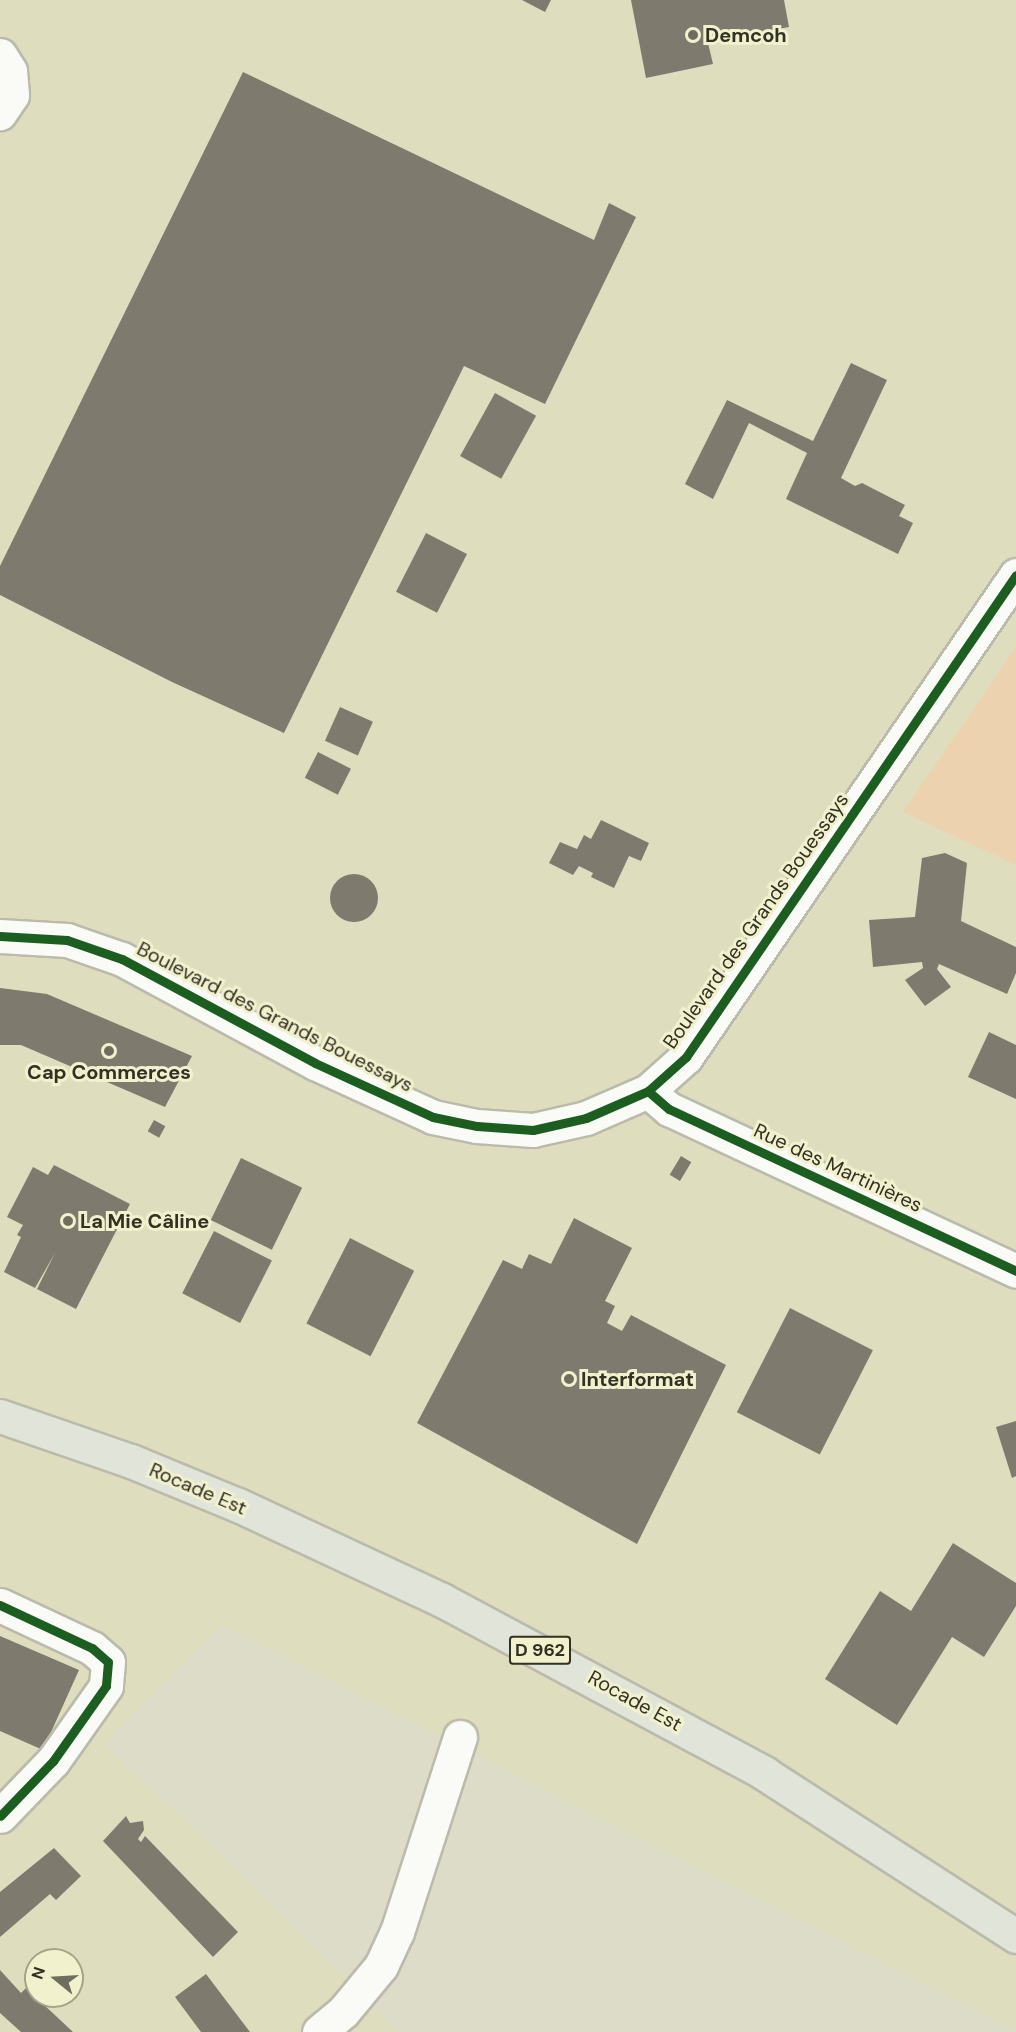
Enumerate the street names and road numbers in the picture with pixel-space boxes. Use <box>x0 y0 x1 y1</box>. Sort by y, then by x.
street label: Boulevard des Grands Bouessays <box>658 789 854 1053</box>
street label: Boulevard des Grands Bouessays <box>133 937 417 1097</box>
street label: Rue des Martinières <box>750 1118 926 1218</box>
street label: Rocade Est <box>146 1458 250 1520</box>
road number: D 962 <box>508 1635 572 1665</box>
street label: Rocade Est <box>584 1665 686 1737</box>

